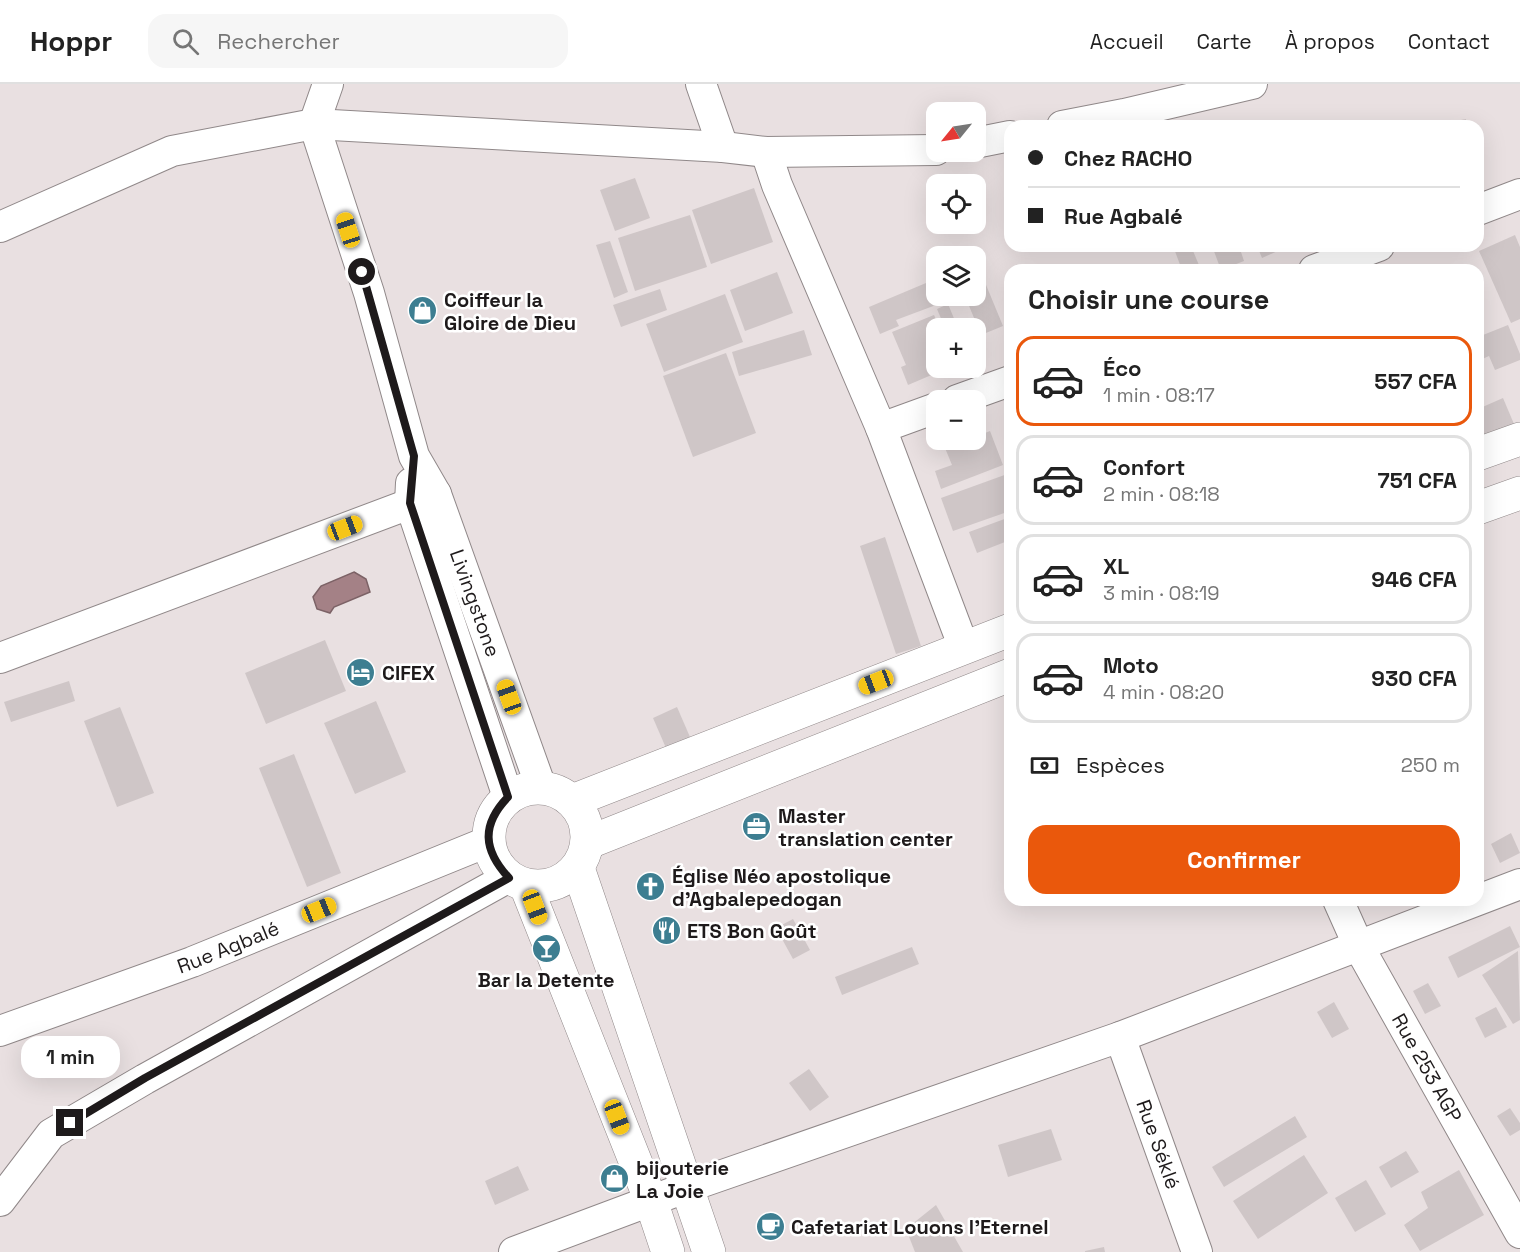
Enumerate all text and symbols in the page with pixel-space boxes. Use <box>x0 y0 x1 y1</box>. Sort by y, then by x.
search box <box>148 14 568 68</box>
text: Hoppr <box>30 23 112 59</box>
icon: search <box>169 25 202 58</box>
text: Rechercher <box>217 27 340 55</box>
text: Accueil <box>1090 28 1164 55</box>
text: Carte <box>1197 28 1252 55</box>
text: À propos <box>1285 28 1375 55</box>
text: Contact <box>1408 28 1490 55</box>
north arrow <box>926 102 986 162</box>
map controls <box>926 102 986 450</box>
text: Chez RACHO <box>1064 144 1192 172</box>
button: locate <box>926 174 986 234</box>
text: Rue Agbalé <box>1064 202 1183 230</box>
car <box>334 210 362 250</box>
button: layers <box>926 246 986 306</box>
route start <box>348 258 375 285</box>
text: Choisir une course <box>1028 282 1269 317</box>
place label: Coiffeur la Gloire de Dieu <box>444 287 576 336</box>
shop icon: Coiffeur la Gloire de Dieu <box>407 295 439 327</box>
button: + <box>926 318 986 378</box>
icon: car <box>1031 354 1085 408</box>
text: Éco <box>1103 354 1142 382</box>
text: 557 CFA <box>1374 367 1457 395</box>
text: 1 min · 08:17 <box>1103 382 1215 408</box>
button: − <box>926 390 986 450</box>
icon: car <box>1031 453 1085 507</box>
text: Confort <box>1103 453 1185 481</box>
text: 751 CFA <box>1378 466 1457 494</box>
text: 2 min · 08:18 <box>1103 481 1220 507</box>
car <box>325 513 365 543</box>
street label: Livingstone <box>444 546 506 660</box>
icon: car <box>1031 552 1085 606</box>
text: XL <box>1103 552 1129 580</box>
text: 946 CFA <box>1371 565 1457 593</box>
text: 3 min · 08:19 <box>1103 580 1220 606</box>
icon: car <box>1031 651 1085 705</box>
text: Moto <box>1103 651 1159 679</box>
hotel icon: CIFEX <box>345 657 377 689</box>
place label: CIFEX <box>382 660 435 686</box>
text: 930 CFA <box>1371 664 1457 692</box>
car <box>856 667 896 697</box>
car <box>494 677 524 717</box>
text: 4 min · 08:20 <box>1103 679 1224 705</box>
icon: cash <box>1028 749 1061 782</box>
text: Espèces <box>1076 751 1165 779</box>
text: 250 m <box>1401 752 1460 778</box>
place label: Master translation center <box>778 803 953 852</box>
office icon: Master translation center <box>741 811 773 843</box>
button: Confirmer <box>1028 825 1460 894</box>
place label: Église Néo apostolique d'Agbalepedogan <box>672 863 891 912</box>
church icon: Église Néo apostolique d'Agbalepedogan <box>635 871 667 903</box>
car <box>520 887 550 927</box>
car <box>299 895 339 925</box>
street label: Rue Agbalé <box>173 915 283 979</box>
restaurant icon: ETS Bon Goût <box>650 915 682 947</box>
place label: ETS Bon Goût <box>687 918 817 944</box>
bar icon: Bar la Detente <box>530 933 562 965</box>
place label: Bar la Detente <box>478 967 614 993</box>
street label: Rue 253 AGP <box>1386 1009 1468 1127</box>
callout: 1 min <box>20 1036 119 1078</box>
text: 1 min <box>46 1044 95 1070</box>
street label: Rue Séklé <box>1130 1096 1186 1193</box>
car <box>602 1097 632 1137</box>
route end <box>56 1109 83 1136</box>
place label: bijouterie La Joie <box>636 1155 729 1204</box>
shop icon: bijouterie La Joie <box>599 1163 631 1195</box>
cafe icon: Cafetariat Louons l'Eternel <box>754 1211 786 1243</box>
place label: Cafetariat Louons l'Eternel <box>791 1214 1049 1240</box>

